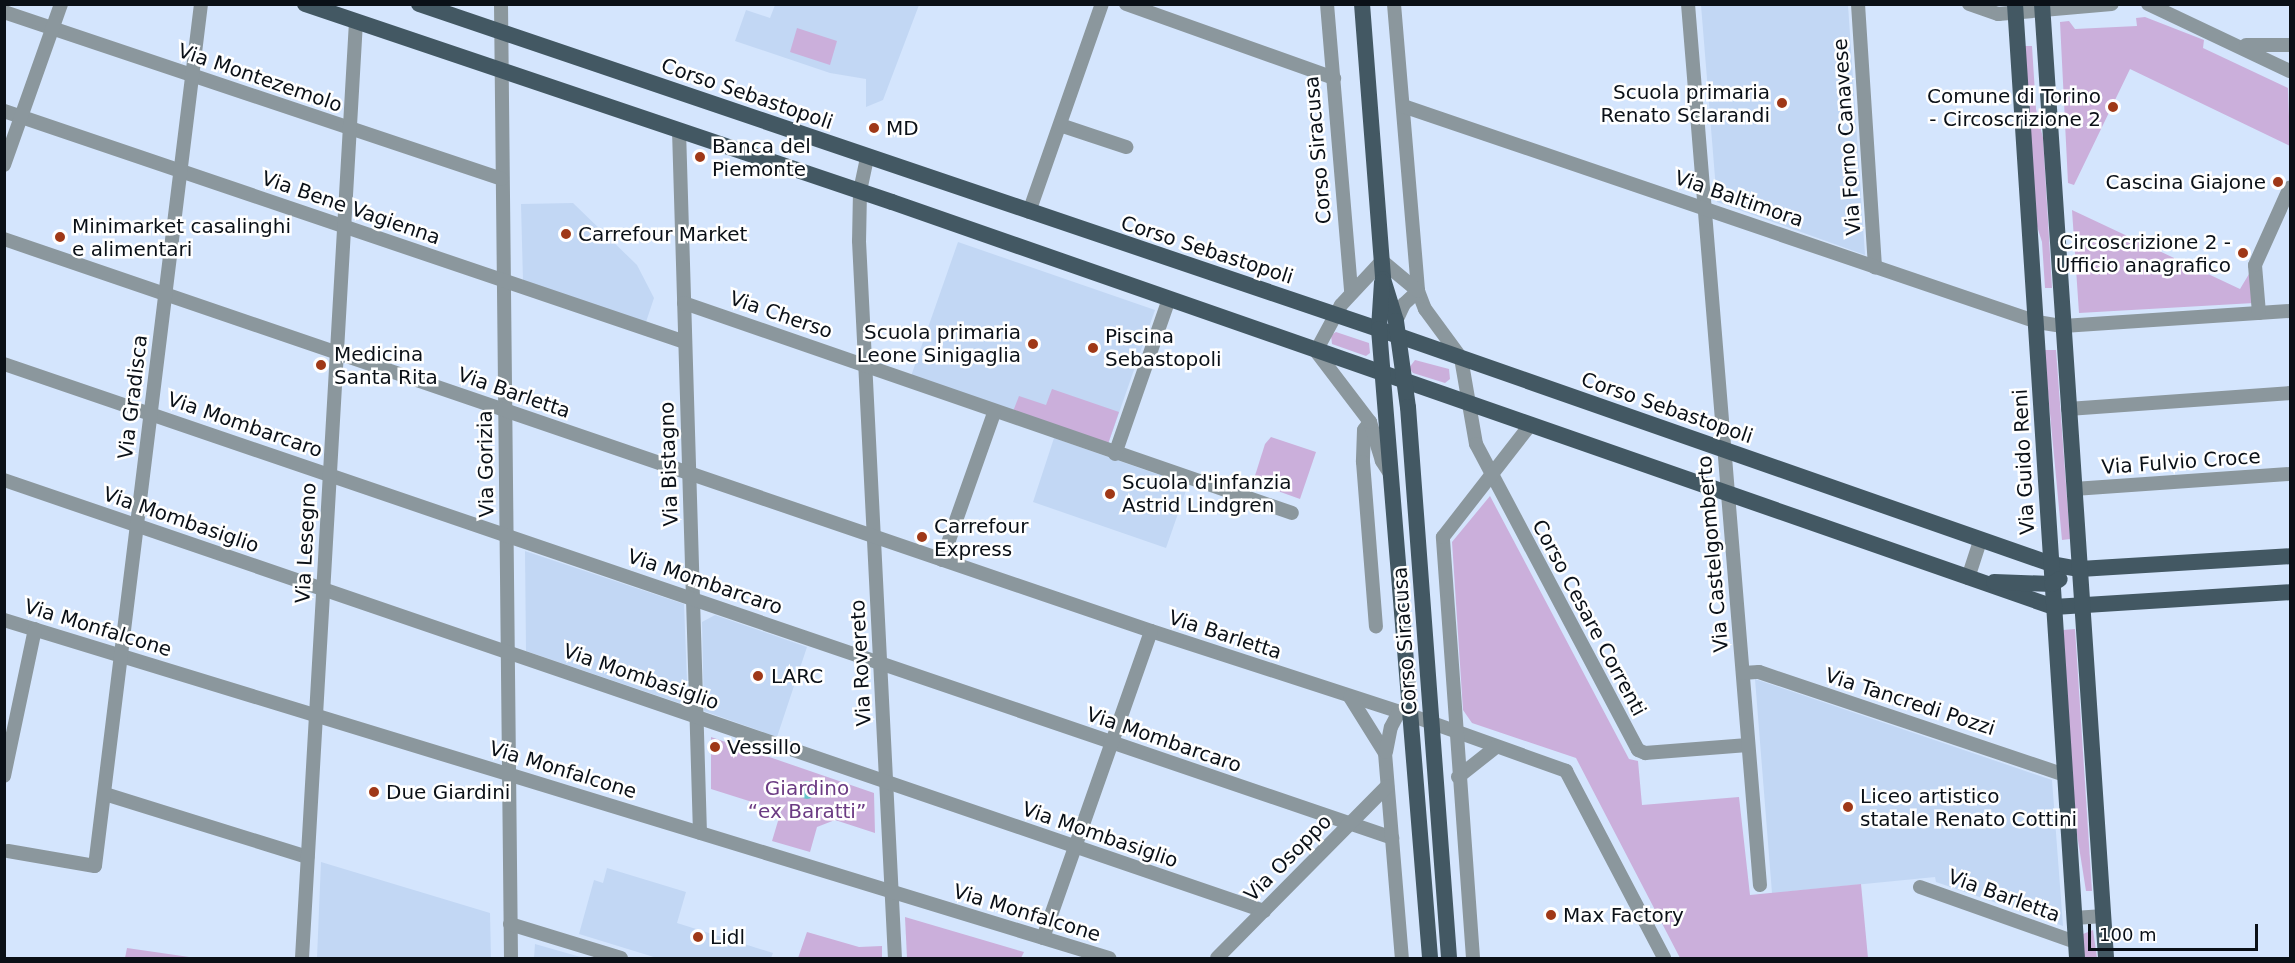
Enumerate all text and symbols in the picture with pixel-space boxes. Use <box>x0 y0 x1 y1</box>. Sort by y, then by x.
street label: Via Forno Canavese <box>1828 38 1866 236</box>
street label: Via Montezemolo <box>175 39 345 117</box>
street label: Corso Sebastopoli <box>658 53 836 135</box>
street label: Corso Siracusa <box>1300 75 1336 225</box>
place label: Scuola primaria Renato Sclarandi <box>1600 80 1770 127</box>
place label: Comune di Torino - Circoscrizione 2 <box>1927 84 2101 131</box>
marker: Scuola primaria Renato Sclarandi <box>1775 96 1789 110</box>
marker: Comune di Torino - Circoscrizione 2 <box>2106 100 2120 114</box>
place label: MD <box>886 116 919 140</box>
marker: MD <box>867 121 881 135</box>
place label: Banca del Piemonte <box>712 134 811 181</box>
marker: Banca del Piemonte <box>693 150 707 164</box>
street label: Via Bene Vagienna <box>259 166 443 250</box>
street label: Via Baltimora <box>1671 166 1807 232</box>
place label: Cascina Giajone <box>2105 170 2266 194</box>
marker: Cascina Giajone <box>2271 175 2285 189</box>
street label: Corso Sebastopoli <box>1118 211 1296 289</box>
place label: Minimarket casalinghi e alimentari <box>72 214 291 261</box>
place label: Carrefour Market <box>578 222 747 246</box>
marker: Carrefour Market <box>559 227 573 241</box>
marker: Minimarket casalinghi e alimentari <box>53 230 67 244</box>
place label: Circoscrizione 2 - Ufficio anagrafico <box>2056 230 2231 277</box>
marker: Circoscrizione 2 - Ufficio anagrafico <box>2236 246 2250 260</box>
street label: Via Cherso <box>726 286 836 344</box>
place label: Scuola primaria Leone Sinigaglia <box>857 320 1021 367</box>
place label: Piscina Sebastopoli <box>1105 324 1221 371</box>
street label: Via Gradisca <box>113 333 153 461</box>
marker: Scuola primaria Leone Sinigaglia <box>1026 337 1040 351</box>
marker: Piscina Sebastopoli <box>1086 341 1100 355</box>
place label: Medicina Santa Rita <box>334 342 438 389</box>
marker: Medicina Santa Rita <box>312 356 330 374</box>
street label: Via Barletta <box>455 363 573 423</box>
street label: Corso Sebastopoli <box>1578 367 1756 449</box>
street label: Via Mombarcaro <box>164 387 326 463</box>
street label: Via Guido Reni <box>2008 388 2040 536</box>
street label: Via Bistagno <box>655 401 683 527</box>
street label: Via Gorizia <box>473 410 499 518</box>
street label: Via Fulvio Croce <box>2101 444 2261 480</box>
street label: Via Castelgomberto <box>1692 455 1734 653</box>
place label: Scuola d'infanzia Astrid Lindgren <box>1122 470 1291 517</box>
street label: Via Mombasiglio <box>100 482 262 558</box>
street label: Via Lesegno <box>291 482 321 604</box>
marker: Scuola d'infanzia Astrid Lindgren <box>1103 487 1117 501</box>
place label: Carrefour Express <box>934 514 1028 561</box>
street label: Corso Cesare Correnti <box>1527 516 1651 720</box>
marker: Carrefour Express <box>915 530 929 544</box>
street label: Via Mombarcaro <box>624 544 786 620</box>
street label: Corso Siracusa <box>1388 566 1422 716</box>
street label: Via Monfalcone <box>22 594 174 662</box>
street label: Via Rovereto <box>846 599 876 727</box>
street label: Via Barletta <box>1165 605 1285 665</box>
street label: Via Mombasiglio <box>560 639 722 715</box>
street label: Via Tancredi Pozzi <box>1822 663 1998 741</box>
place label: LARC <box>771 664 823 688</box>
marker: LARC <box>749 667 767 685</box>
street label: Via Mombarcaro <box>1083 702 1245 778</box>
place label: Vessillo <box>727 735 801 759</box>
street label: Via Monfalcone <box>487 736 639 804</box>
marker: Vessillo <box>708 740 722 754</box>
park label: Giardino “ex Baratti” <box>748 776 866 823</box>
place label: Due Giardini <box>386 780 510 804</box>
place label: Liceo artistico statale Renato Cottini <box>1860 784 2077 831</box>
marker: Due Giardini <box>367 785 381 799</box>
street label: Via Mombasiglio <box>1019 797 1181 873</box>
marker: Liceo artistico statale Renato Cottini <box>1841 800 1855 814</box>
street label: Via Osoppo <box>1239 809 1337 907</box>
street label: Via Barletta <box>1945 865 2063 927</box>
street label: Via Monfalcone <box>951 879 1103 947</box>
place label: Max Factory <box>1563 903 1684 927</box>
marker: Max Factory <box>1544 908 1558 922</box>
scale bar <box>2091 912 2260 950</box>
text: 100 m <box>2099 924 2157 945</box>
place label: Lidl <box>710 925 745 949</box>
marker: Lidl <box>691 930 705 944</box>

